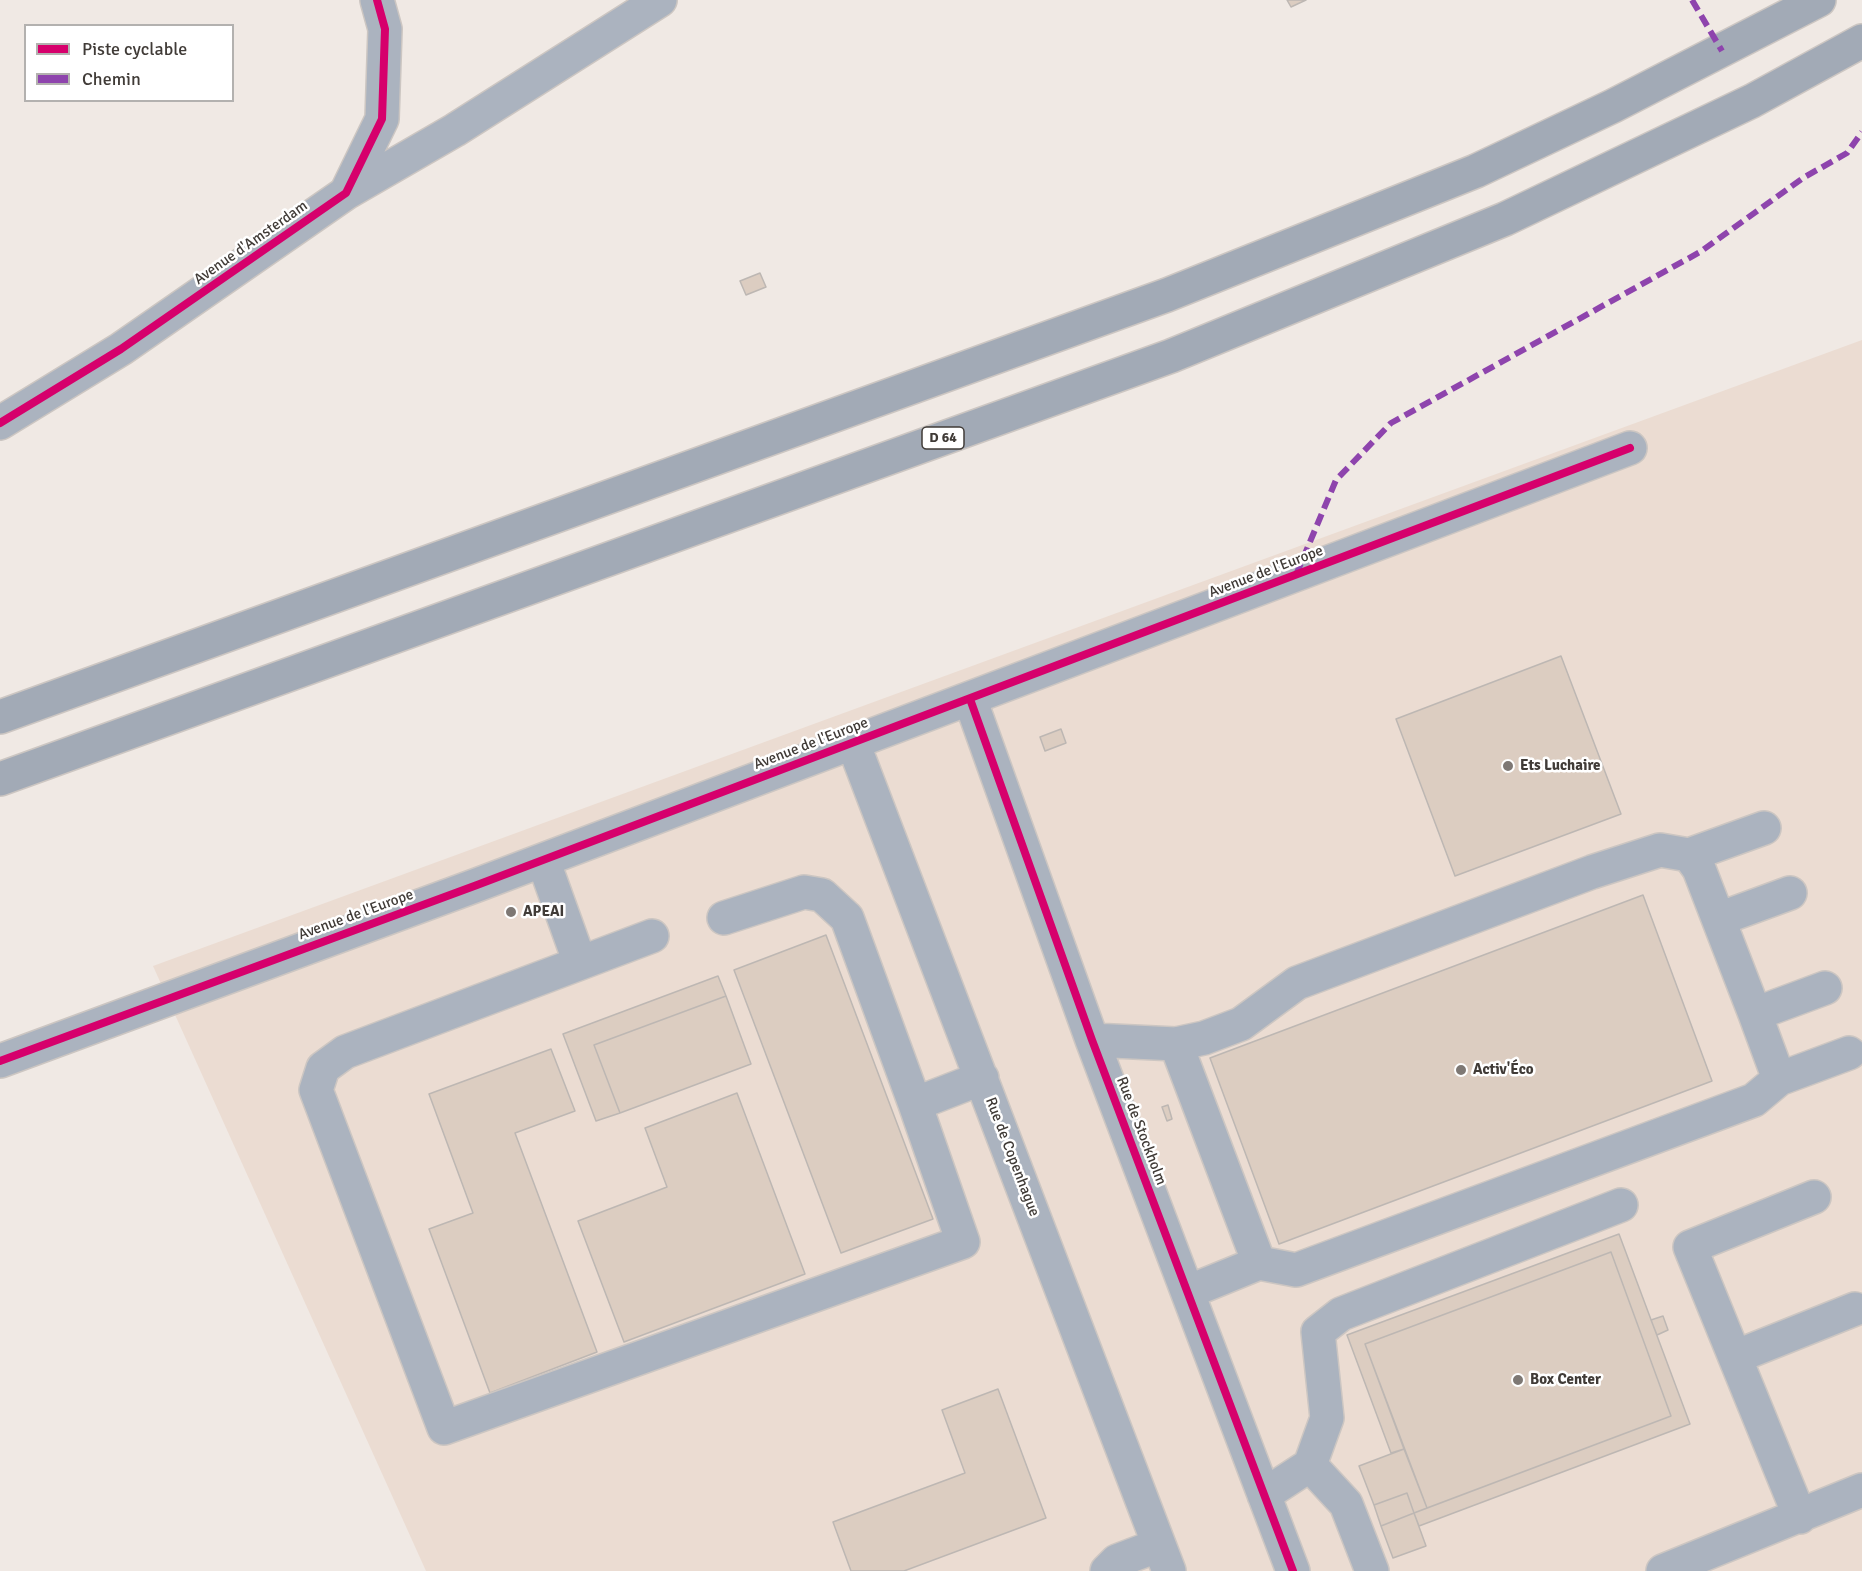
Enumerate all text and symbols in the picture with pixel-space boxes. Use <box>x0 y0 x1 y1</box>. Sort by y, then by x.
legend <box>24 24 234 102</box>
text: Piste cyclable <box>82 38 187 60</box>
text: Chemin <box>82 68 141 90</box>
street label: Avenue d'Amsterdam <box>191 197 311 289</box>
road number: D 64 <box>922 427 964 449</box>
street label: Avenue de l'Europe <box>1206 542 1326 602</box>
street label: Avenue de l'Europe <box>751 714 871 774</box>
place label: Ets Luchaire <box>1520 757 1601 775</box>
marker: Ets Luchaire <box>1501 759 1515 773</box>
street label: Avenue de l'Europe <box>296 886 416 944</box>
place label: APEAI <box>523 903 564 921</box>
marker: APEAI <box>504 905 518 919</box>
place label: Activ'Éco <box>1473 1061 1533 1079</box>
marker: Activ'Éco <box>1454 1063 1468 1077</box>
street label: Rue de Stockholm <box>1112 1074 1170 1188</box>
street label: Rue de Copenhague <box>981 1095 1043 1219</box>
place label: Box Center <box>1530 1371 1601 1389</box>
marker: Box Center <box>1511 1373 1525 1387</box>

